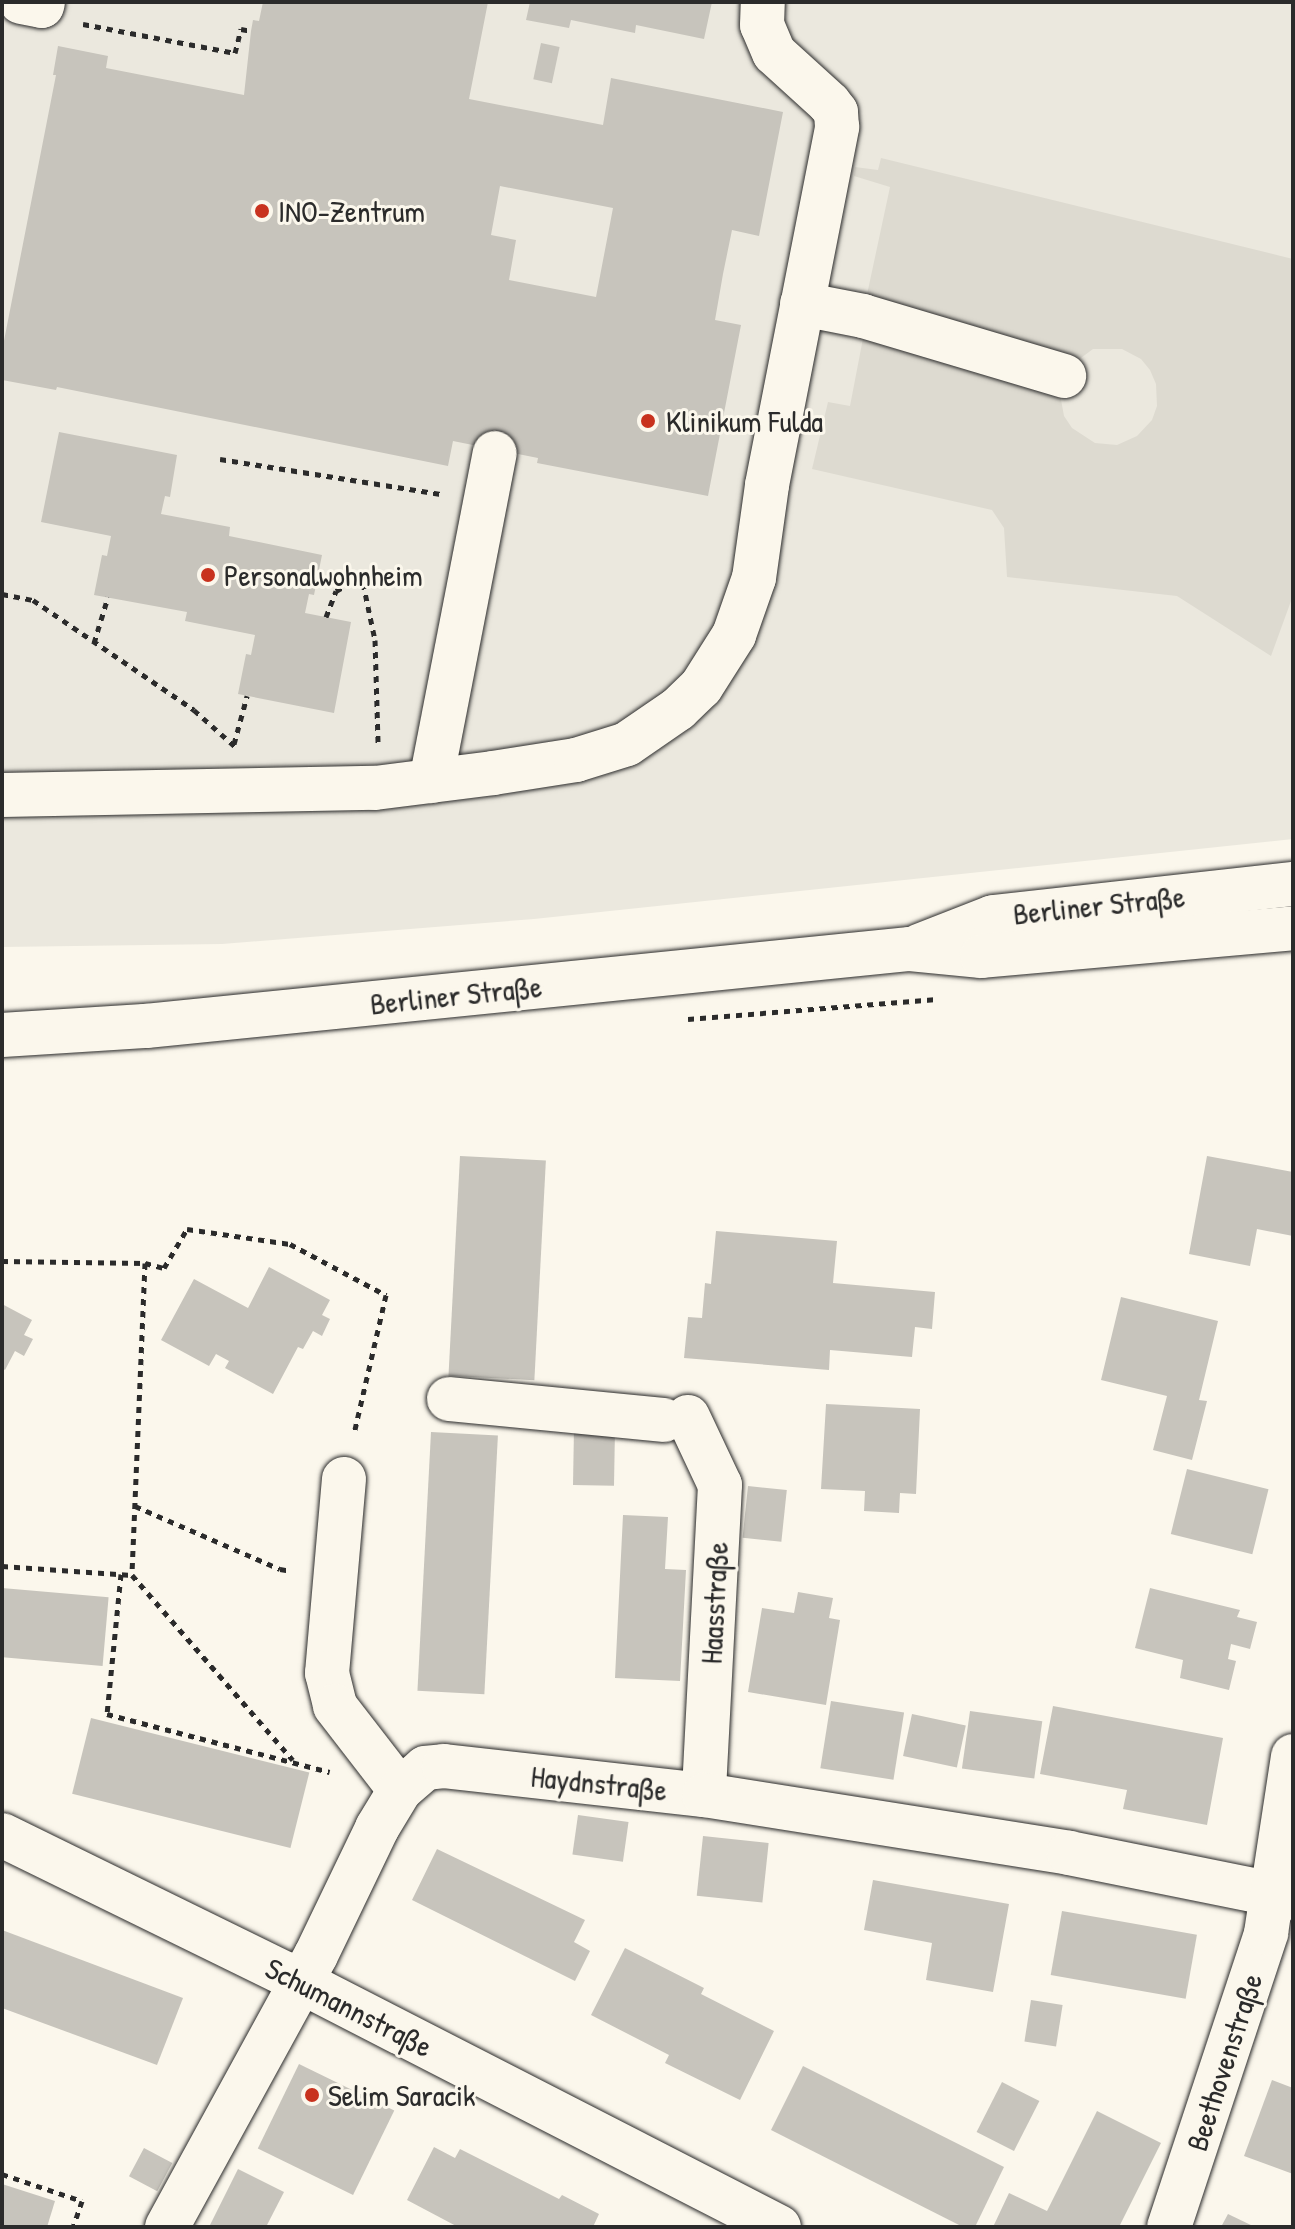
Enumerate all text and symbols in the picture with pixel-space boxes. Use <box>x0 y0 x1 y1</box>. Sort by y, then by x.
place label: INO-Zentrum <box>278 193 425 229</box>
marker: INO-Zentrum <box>253 202 271 220</box>
place label: Klinikum Fulda <box>666 403 823 439</box>
marker: Klinikum Fulda <box>637 410 659 432</box>
place label: Personalwohnheim <box>224 557 423 593</box>
marker: Personalwohnheim <box>199 566 217 584</box>
street label: Berliner Straße <box>1011 878 1187 932</box>
street label: Berliner Straße <box>368 968 544 1022</box>
street label: Haasstraße <box>693 1541 735 1665</box>
street label: Haydnstraße <box>529 1758 669 1808</box>
street label: Schumannstraße <box>260 1950 438 2064</box>
street label: Beethovenstraße <box>1178 1969 1270 2155</box>
place label: Selim Saracik <box>328 2077 475 2113</box>
marker: Selim Saracik <box>303 2086 321 2104</box>

